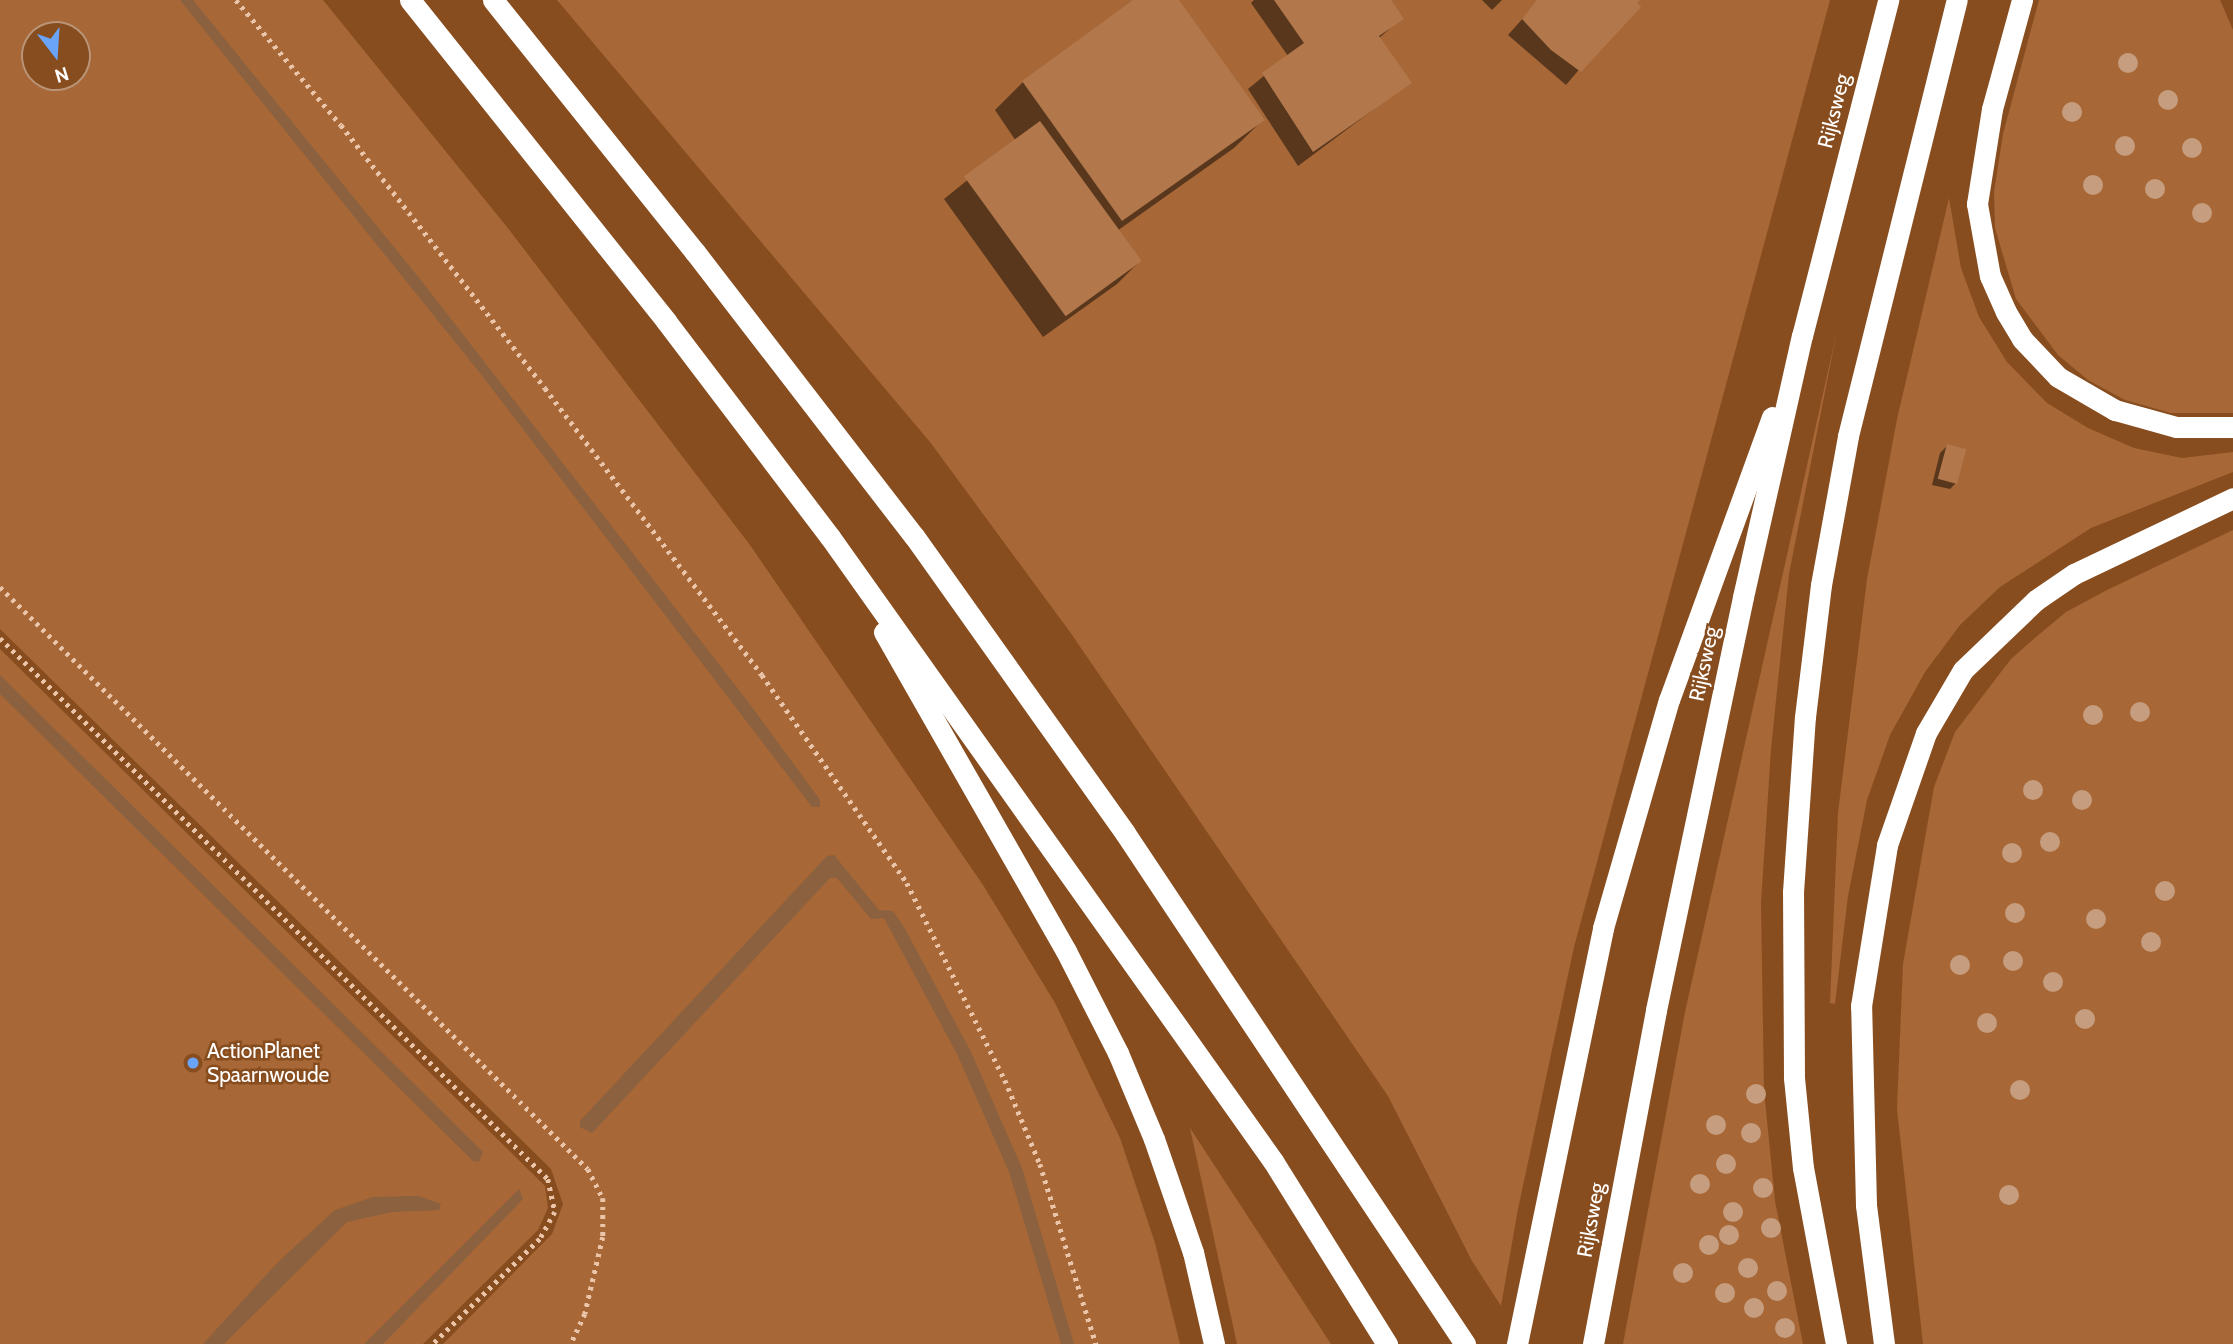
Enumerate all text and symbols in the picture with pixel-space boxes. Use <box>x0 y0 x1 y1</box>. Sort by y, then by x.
north arrow <box>21 21 91 91</box>
text: N <box>52 62 71 88</box>
street label: Rijksweg <box>1813 71 1855 151</box>
street label: Rijksweg <box>1684 624 1724 704</box>
place label: ActionPlanet Spaarnwoude <box>207 1038 329 1088</box>
marker: ActionPlanet Spaarnwoude <box>185 1055 201 1071</box>
street label: Rijksweg <box>1572 1180 1610 1260</box>

